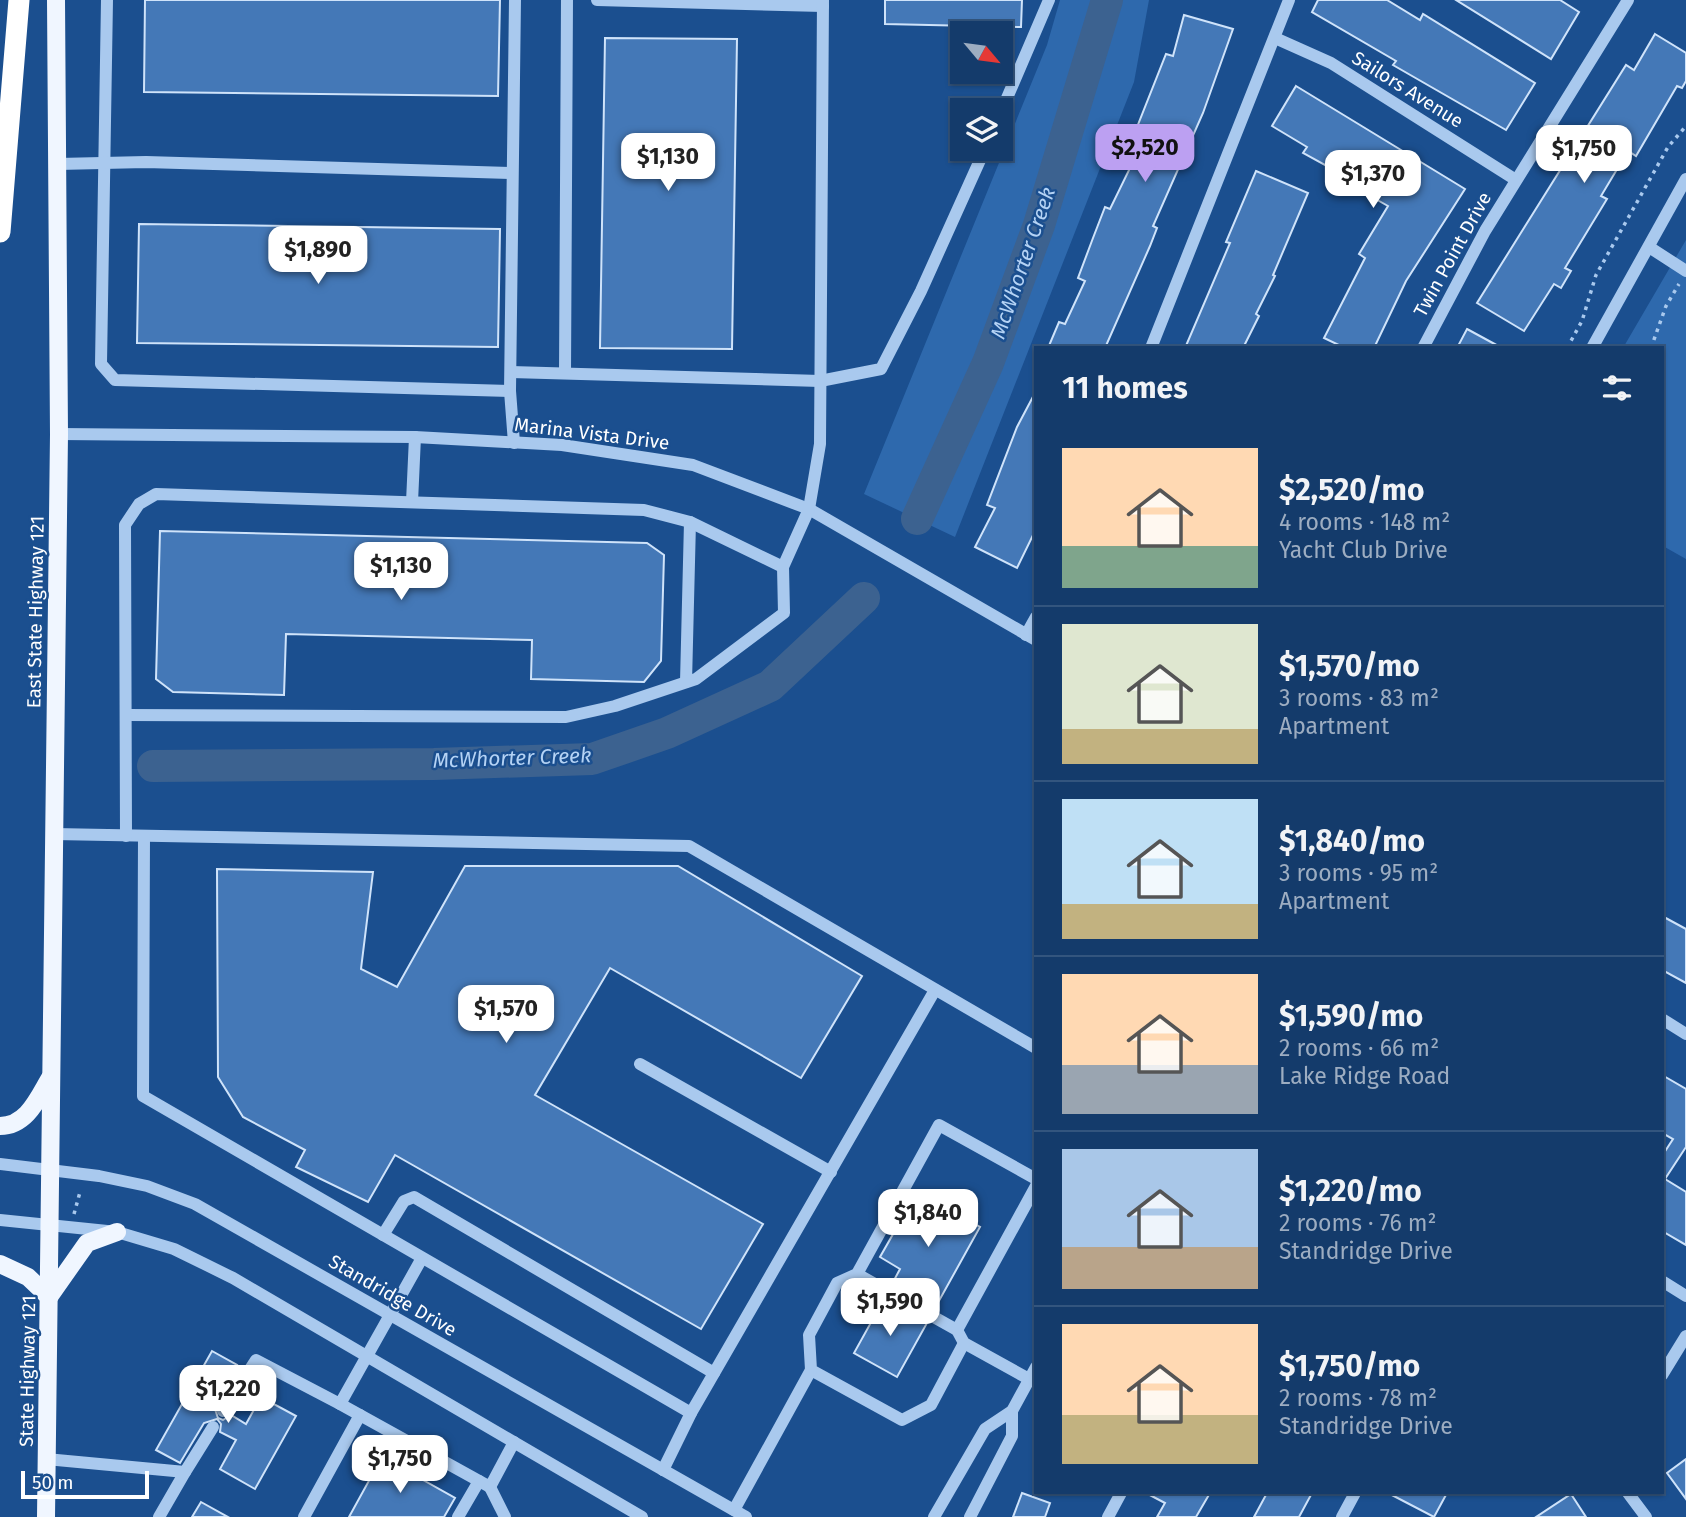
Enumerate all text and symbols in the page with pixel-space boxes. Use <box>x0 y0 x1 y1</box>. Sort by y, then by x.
north arrow <box>950 21 1013 84</box>
map controls <box>950 21 1013 161</box>
street label: Sailors Avenue <box>1348 46 1468 133</box>
button: layers <box>950 98 1013 161</box>
pin: $2,520 <box>1088 124 1202 184</box>
pin: $1,750 <box>1527 125 1641 185</box>
text: $2,520 <box>1111 133 1179 161</box>
pin: $1,130 <box>611 134 725 193</box>
text: $1,750 <box>1552 134 1616 162</box>
text: $1,130 <box>637 142 699 170</box>
pin: $1,370 <box>1316 150 1430 210</box>
text: $1,370 <box>1341 159 1405 187</box>
water label: McWhorter Creek <box>985 184 1061 342</box>
street label: Twin Point Drive <box>1409 188 1496 321</box>
pin: $1,890 <box>261 226 375 286</box>
text: $1,890 <box>284 235 352 263</box>
icon: filters <box>1598 369 1636 407</box>
text: 11 homes <box>1062 370 1188 406</box>
street label: Marina Vista Drive <box>513 413 671 454</box>
text: $2,520/mo <box>1279 472 1424 508</box>
icon: home <box>1118 476 1202 560</box>
text: 4 rooms · 148 m² <box>1279 508 1450 536</box>
street label: East State Highway 121 <box>22 515 49 709</box>
text: Yacht Club Drive <box>1279 536 1448 564</box>
pin: $1,130 <box>344 542 458 602</box>
text: $1,130 <box>370 551 432 579</box>
text: $1,570/mo <box>1279 648 1420 684</box>
icon: home <box>1118 652 1202 736</box>
text: 3 rooms · 83 m² <box>1279 684 1439 712</box>
text: Apartment <box>1279 712 1389 740</box>
water label: McWhorter Creek <box>432 742 592 774</box>
text: $1,840/mo <box>1279 823 1425 859</box>
icon: home <box>1118 827 1202 911</box>
text: 3 rooms · 95 m² <box>1279 859 1438 887</box>
text: Apartment <box>1279 887 1389 915</box>
pin: $1,570 <box>449 986 563 1045</box>
text: $1,570 <box>474 994 538 1022</box>
text: $1,590/mo <box>1279 998 1423 1034</box>
icon: home <box>1118 1002 1202 1086</box>
text: 2 rooms · 66 m² <box>1279 1034 1439 1062</box>
text: Lake Ridge Road <box>1279 1062 1450 1090</box>
text: $1,220/mo <box>1279 1173 1422 1209</box>
icon: home <box>1118 1177 1202 1261</box>
pin: $1,840 <box>871 1190 985 1249</box>
text: $1,840 <box>894 1198 962 1226</box>
text: 2 rooms · 76 m² <box>1279 1209 1437 1237</box>
text: Standridge Drive <box>1279 1237 1453 1265</box>
street label: Standridge Drive <box>325 1250 461 1341</box>
pin: $1,590 <box>833 1278 947 1338</box>
text: $1,590 <box>857 1287 923 1315</box>
street label: State Highway 121 <box>15 1295 40 1447</box>
text: $1,750/mo <box>1279 1348 1420 1384</box>
icon: home <box>1118 1352 1202 1436</box>
pin: $1,220 <box>171 1366 285 1425</box>
text: $1,220 <box>195 1374 261 1402</box>
text: 2 rooms · 78 m² <box>1279 1384 1437 1412</box>
text: Standridge Drive <box>1279 1412 1453 1440</box>
pin: $1,750 <box>343 1436 457 1495</box>
text: $1,750 <box>368 1444 432 1472</box>
scale bar <box>21 1468 149 1500</box>
text: 50 m <box>32 1471 73 1494</box>

